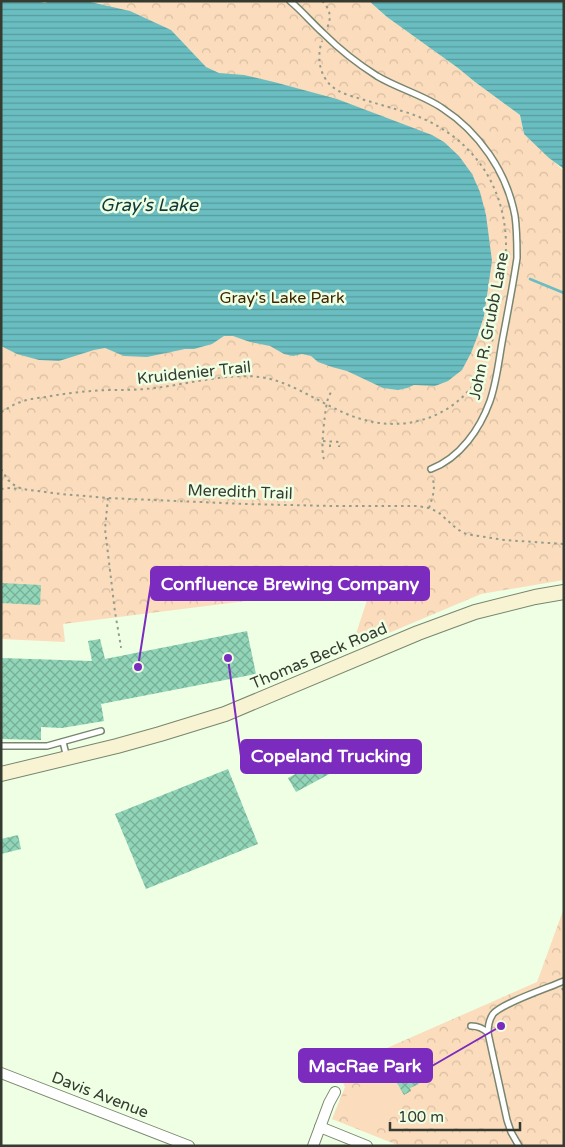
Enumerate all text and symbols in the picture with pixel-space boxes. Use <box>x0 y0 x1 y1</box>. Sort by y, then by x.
water label: Gray's Lake <box>100 194 199 216</box>
street label: John R. Grubb Lane <box>465 251 513 401</box>
park label: Gray's Lake Park <box>219 288 345 308</box>
street label: Kruidenier Trail <box>136 357 252 389</box>
street label: Meredith Trail <box>187 480 293 504</box>
callout: Confluence Brewing Company <box>151 567 429 600</box>
text: Confluence Brewing Company <box>161 573 419 595</box>
street label: Thomas Beck Road <box>248 618 390 694</box>
callout: Copeland Trucking <box>241 740 421 773</box>
text: Copeland Trucking <box>251 745 411 767</box>
callout: MacRae Park <box>299 1049 432 1082</box>
text: MacRae Park <box>308 1055 422 1077</box>
street label: Davis Avenue <box>49 1067 151 1123</box>
scale bar <box>390 1100 520 1132</box>
text: 100 m <box>398 1108 444 1126</box>

